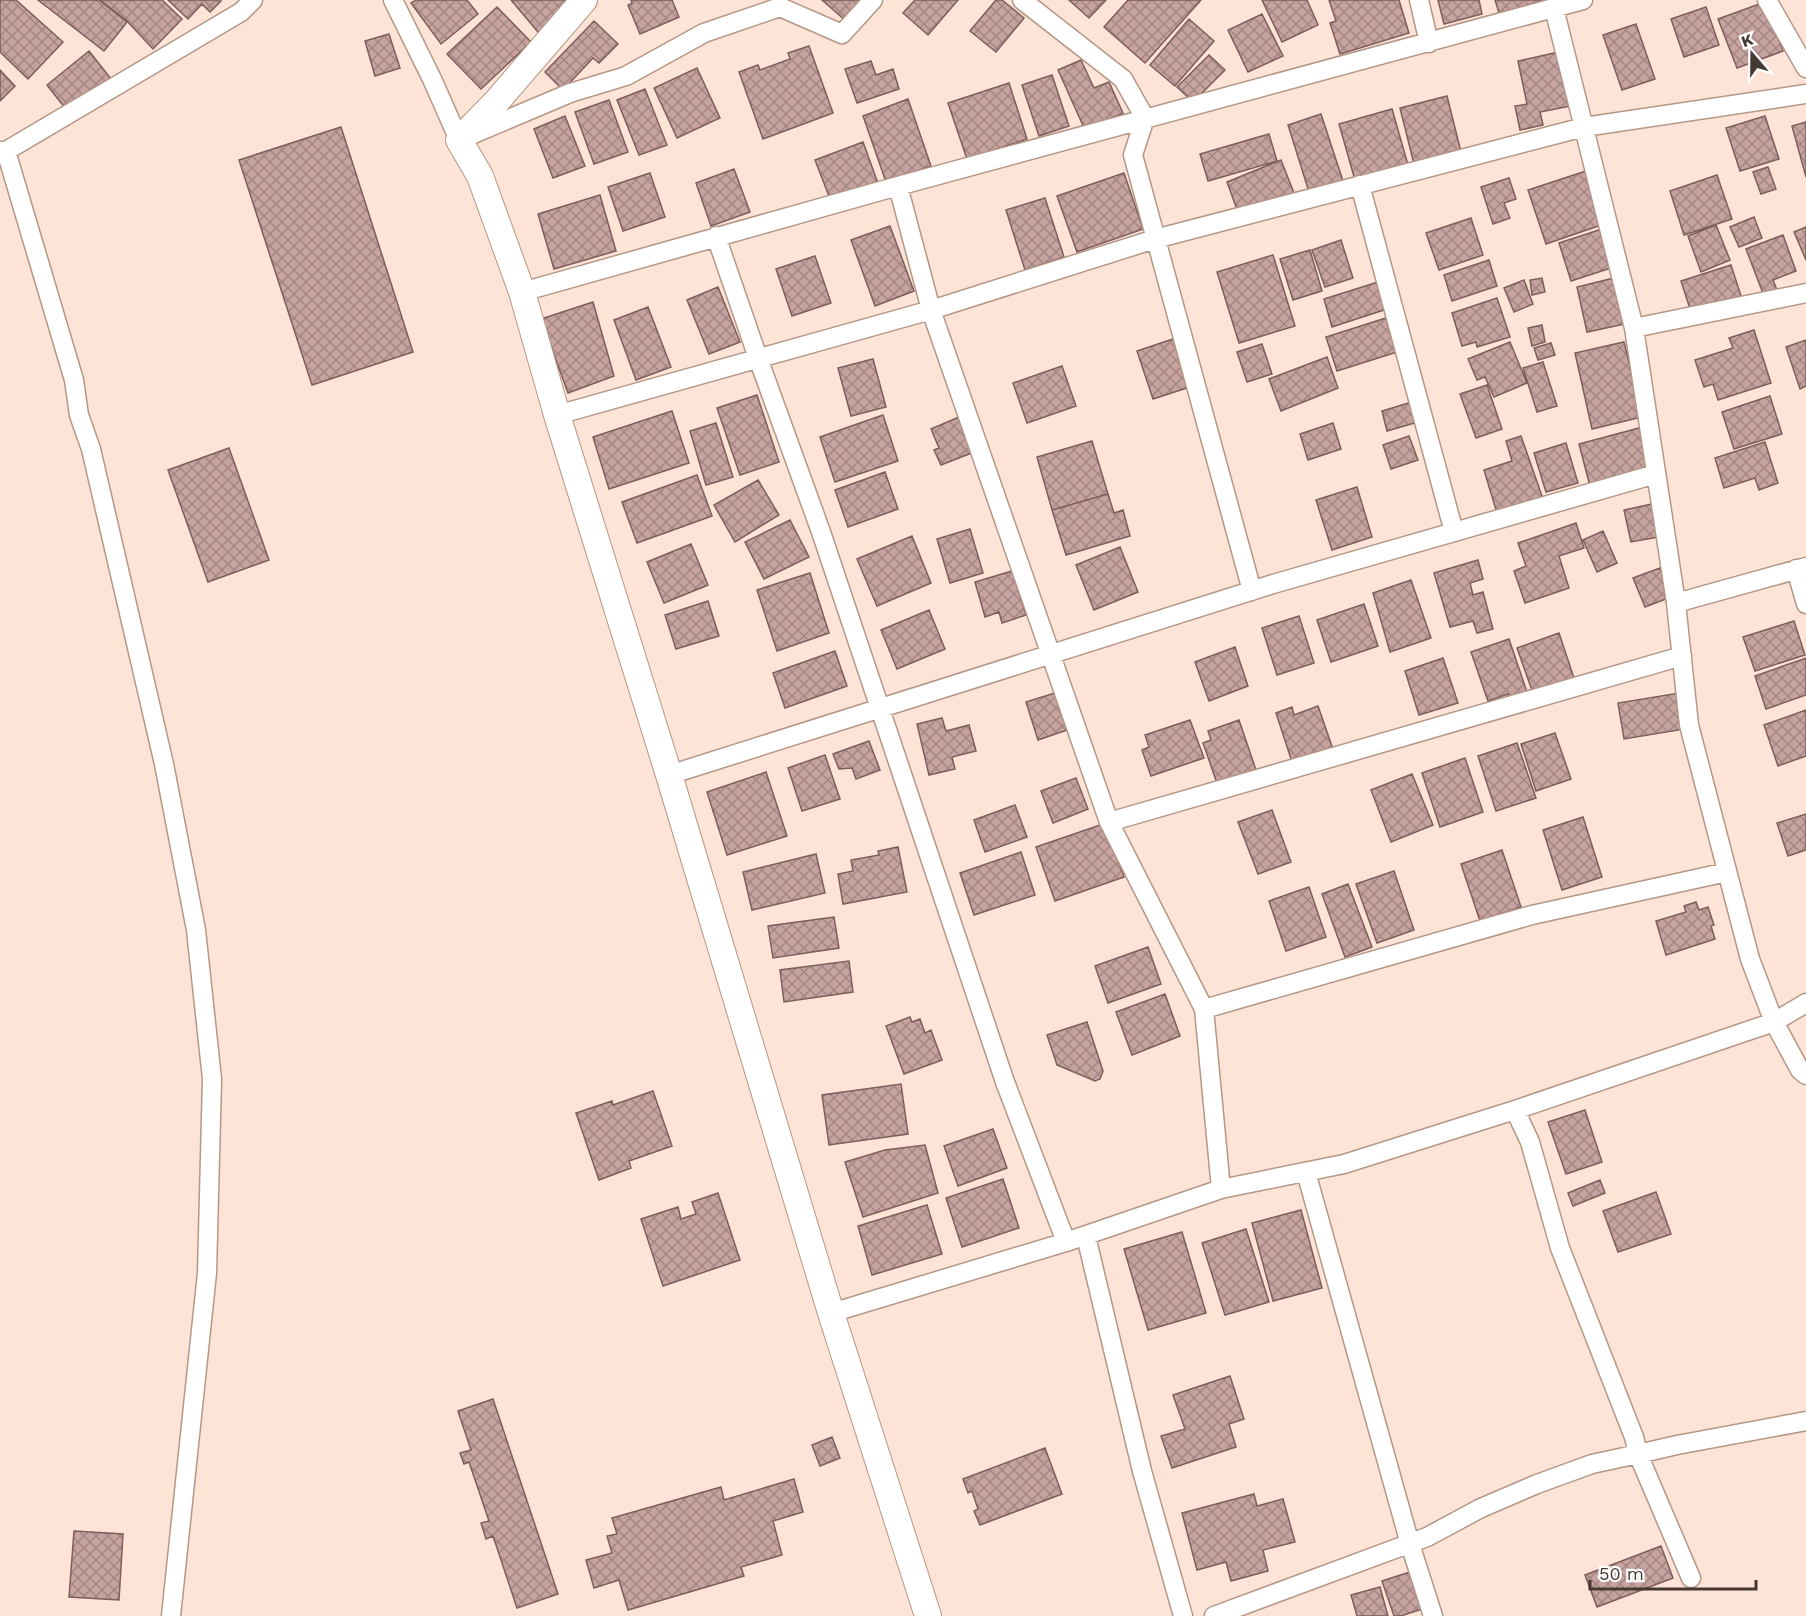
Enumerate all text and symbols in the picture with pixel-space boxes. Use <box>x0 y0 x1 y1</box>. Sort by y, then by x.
north arrow <box>1722 24 1782 84</box>
text: K <box>1739 30 1756 51</box>
scale bar <box>1590 1553 1756 1591</box>
text: 50 m <box>1599 1563 1644 1584</box>

